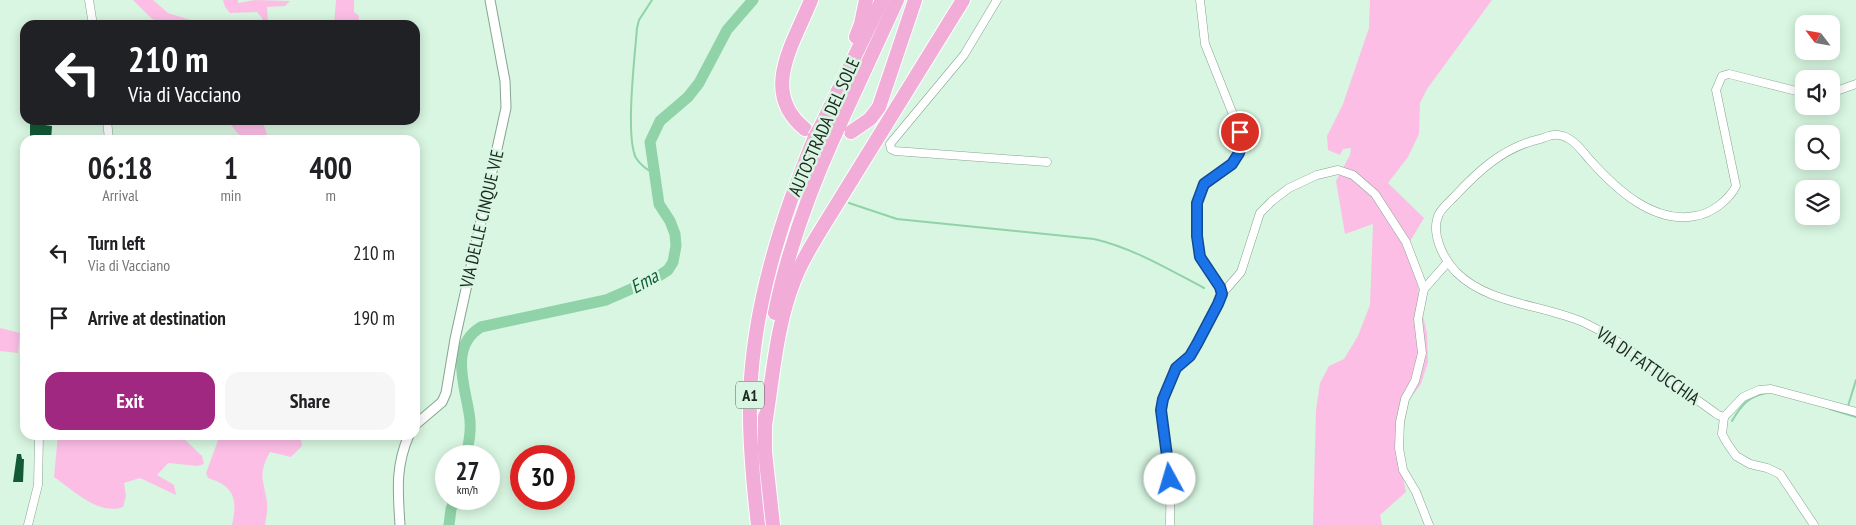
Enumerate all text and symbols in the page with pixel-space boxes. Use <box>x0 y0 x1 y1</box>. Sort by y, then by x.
north arrow <box>1795 15 1840 60</box>
map controls <box>1795 15 1840 225</box>
text: 210 m <box>128 36 209 82</box>
icon: left <box>45 40 110 105</box>
street label: AUTOSTRADA DEL SOLE <box>783 54 864 200</box>
button: sound <box>1795 70 1840 115</box>
text: Via di Vacciano <box>128 80 241 108</box>
pin <box>1219 111 1261 153</box>
icon: arrive <box>1226 118 1254 146</box>
button: search <box>1795 125 1840 170</box>
text: 06:18 <box>88 148 153 187</box>
text: 1 <box>224 148 238 187</box>
text: 400 <box>309 148 352 187</box>
street label: VIA DELLE CINQUE VIE <box>454 148 509 291</box>
button: layers <box>1795 180 1840 225</box>
text: Arrival <box>102 185 138 205</box>
text: min <box>220 185 241 205</box>
text: m <box>325 185 336 205</box>
text: Turn left <box>88 231 145 255</box>
icon: left <box>45 239 73 267</box>
text: 210 m <box>353 241 395 265</box>
text: Via di Vacciano <box>88 255 170 275</box>
water label: Ema <box>626 263 663 298</box>
icon: arrive <box>45 304 73 332</box>
text: Arrive at destination <box>88 306 226 330</box>
text: 190 m <box>353 306 395 330</box>
street label: VIA DI FATTUCCHIA <box>1591 321 1705 410</box>
button: Exit <box>45 372 215 430</box>
button: Share <box>225 372 395 430</box>
road number: A1 <box>736 382 764 408</box>
speed limit sign: 30 <box>510 445 575 510</box>
position arrow <box>1143 452 1195 504</box>
text: 27 <box>456 455 479 487</box>
text: km/h <box>457 482 478 497</box>

